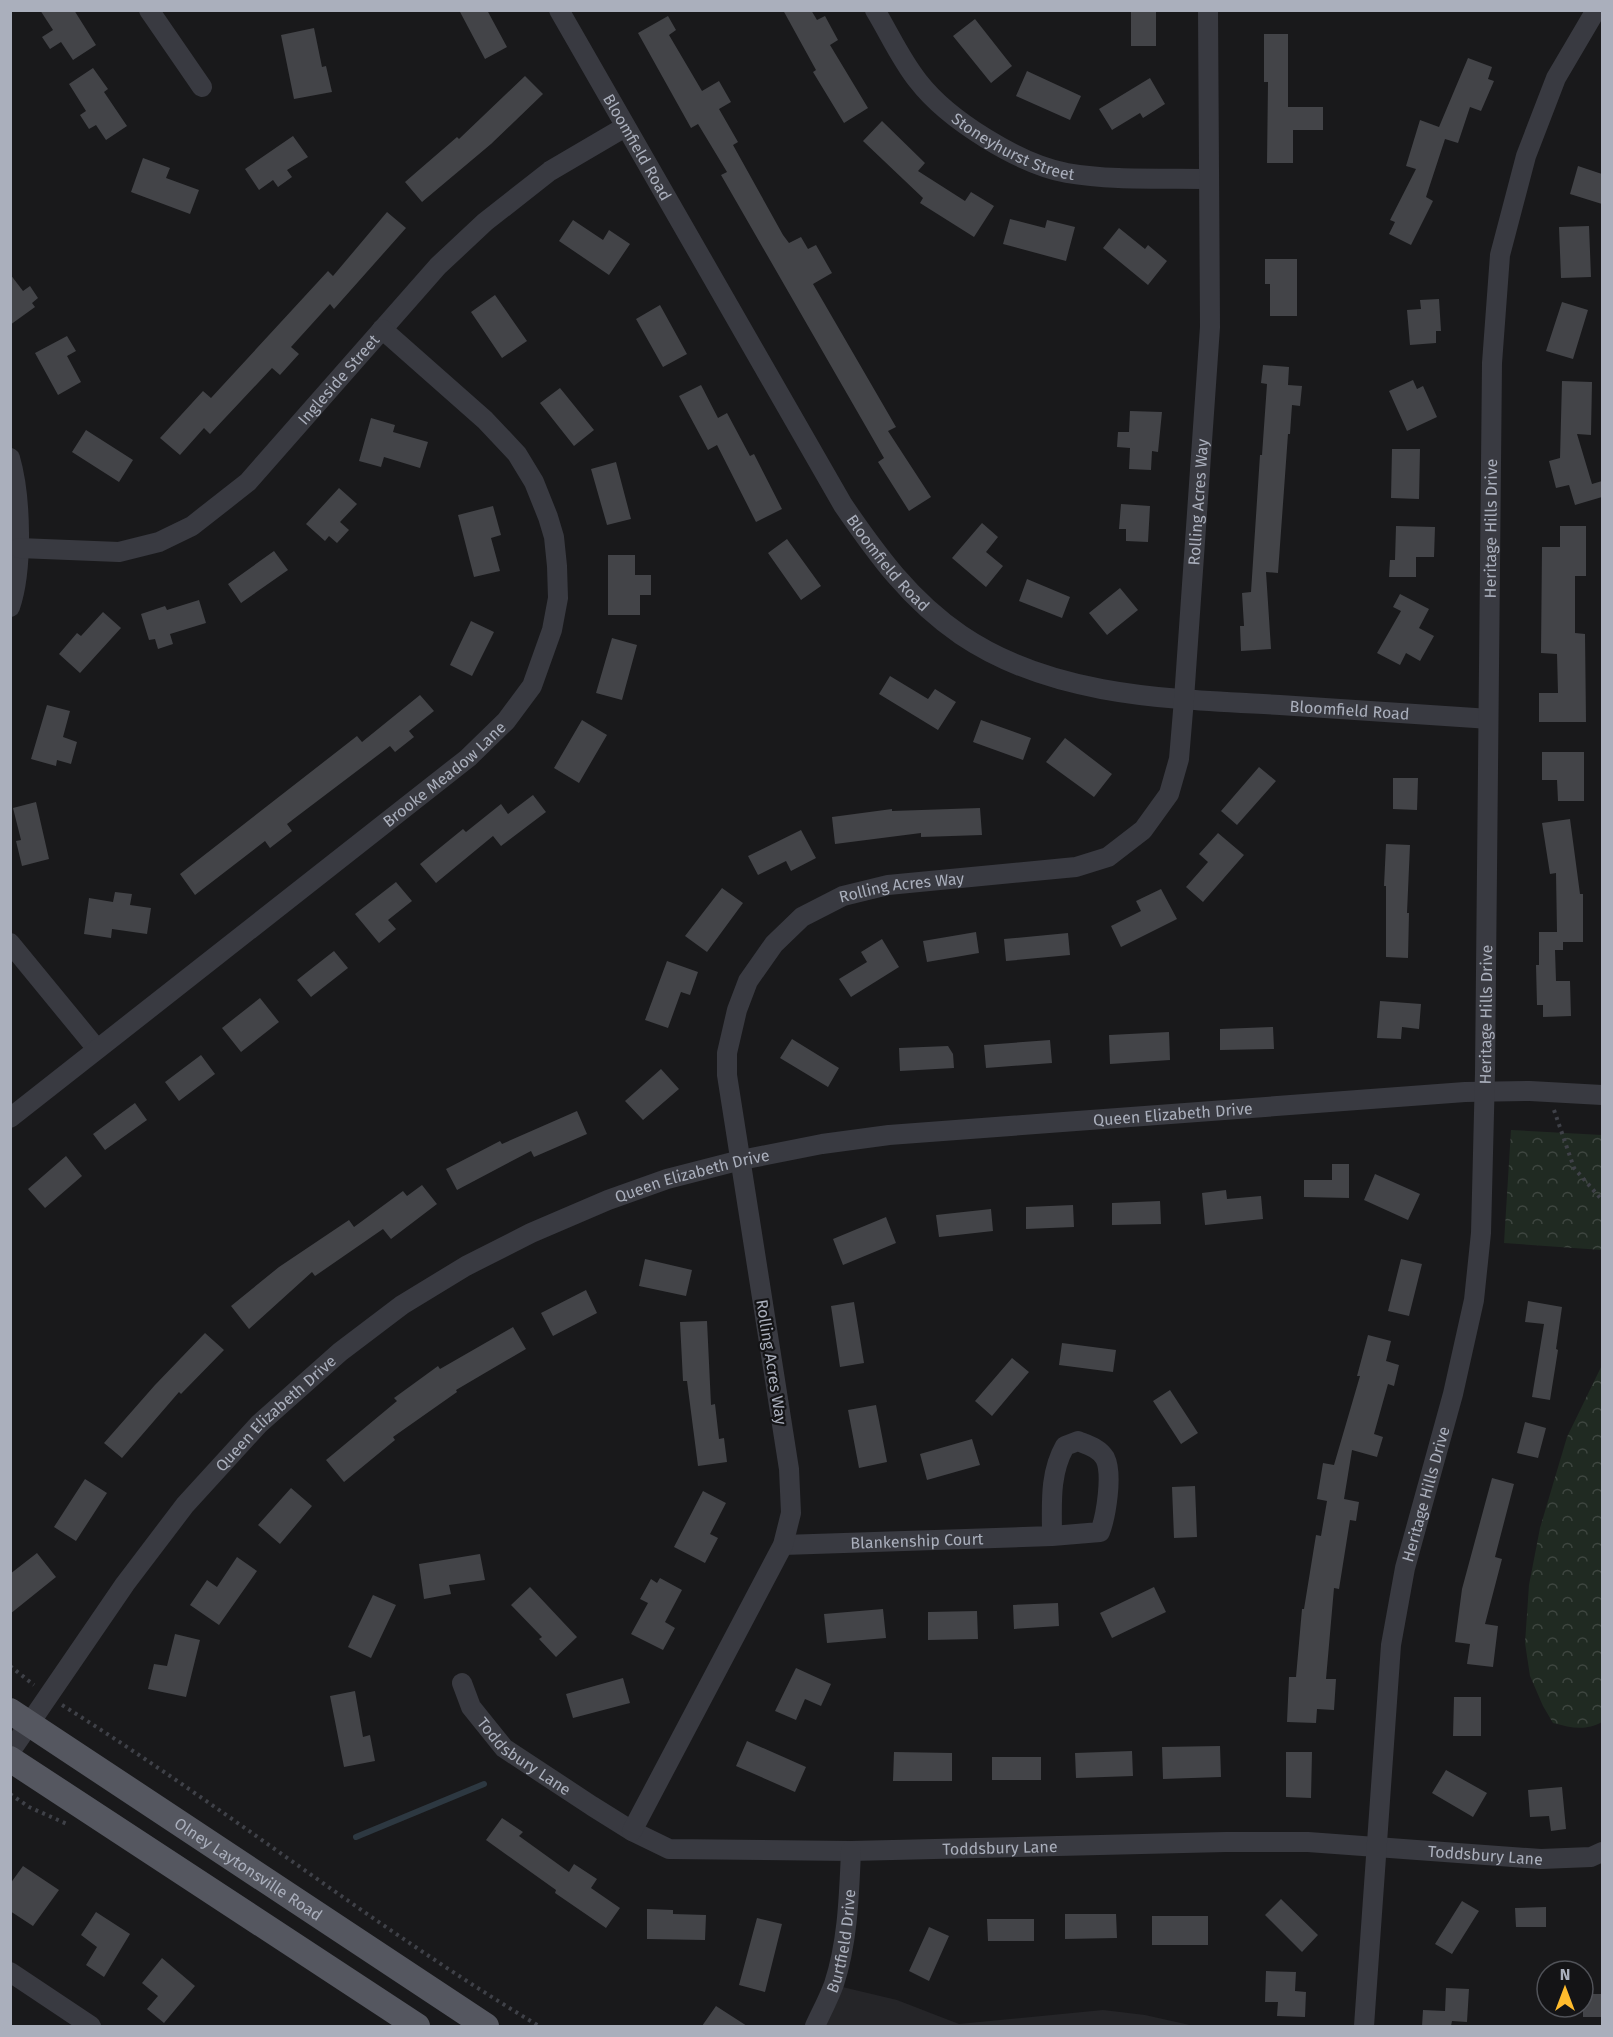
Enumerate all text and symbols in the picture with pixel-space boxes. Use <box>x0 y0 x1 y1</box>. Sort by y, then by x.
street label: Bloomfield Road <box>599 90 675 204</box>
street label: Stoneyhurst Street <box>948 109 1076 184</box>
street label: Ingleside Street <box>294 330 384 429</box>
street label: Rolling Acres Way <box>1184 438 1212 566</box>
street label: Heritage Hills Drive <box>1481 459 1501 598</box>
street label: Bloomfield Road <box>842 511 933 615</box>
street label: Bloomfield Road <box>1289 697 1410 724</box>
street label: Brooke Meadow Lane <box>379 718 510 831</box>
street label: Rolling Acres Way <box>837 869 965 907</box>
street label: Heritage Hills Drive <box>1476 945 1496 1085</box>
street label: Queen Elizabeth Drive <box>1092 1099 1253 1130</box>
street label: Queen Elizabeth Drive <box>612 1146 771 1207</box>
street label: Rolling Acres Way <box>752 1298 791 1426</box>
street label: Queen Elizabeth Drive <box>212 1351 340 1475</box>
street label: Heritage Hills Drive <box>1398 1424 1454 1564</box>
street label: Blankenship Court <box>850 1529 984 1553</box>
street label: Toddsbury Lane <box>473 1714 574 1799</box>
street label: Olney Laytonsville Road <box>171 1814 326 1925</box>
street label: Toddsbury Lane <box>942 1837 1058 1859</box>
street label: Toddsbury Lane <box>1427 1842 1544 1869</box>
street label: Burtfield Drive <box>823 1889 859 1996</box>
north arrow <box>1535 1959 1595 2019</box>
text: N <box>1560 1965 1570 1984</box>

